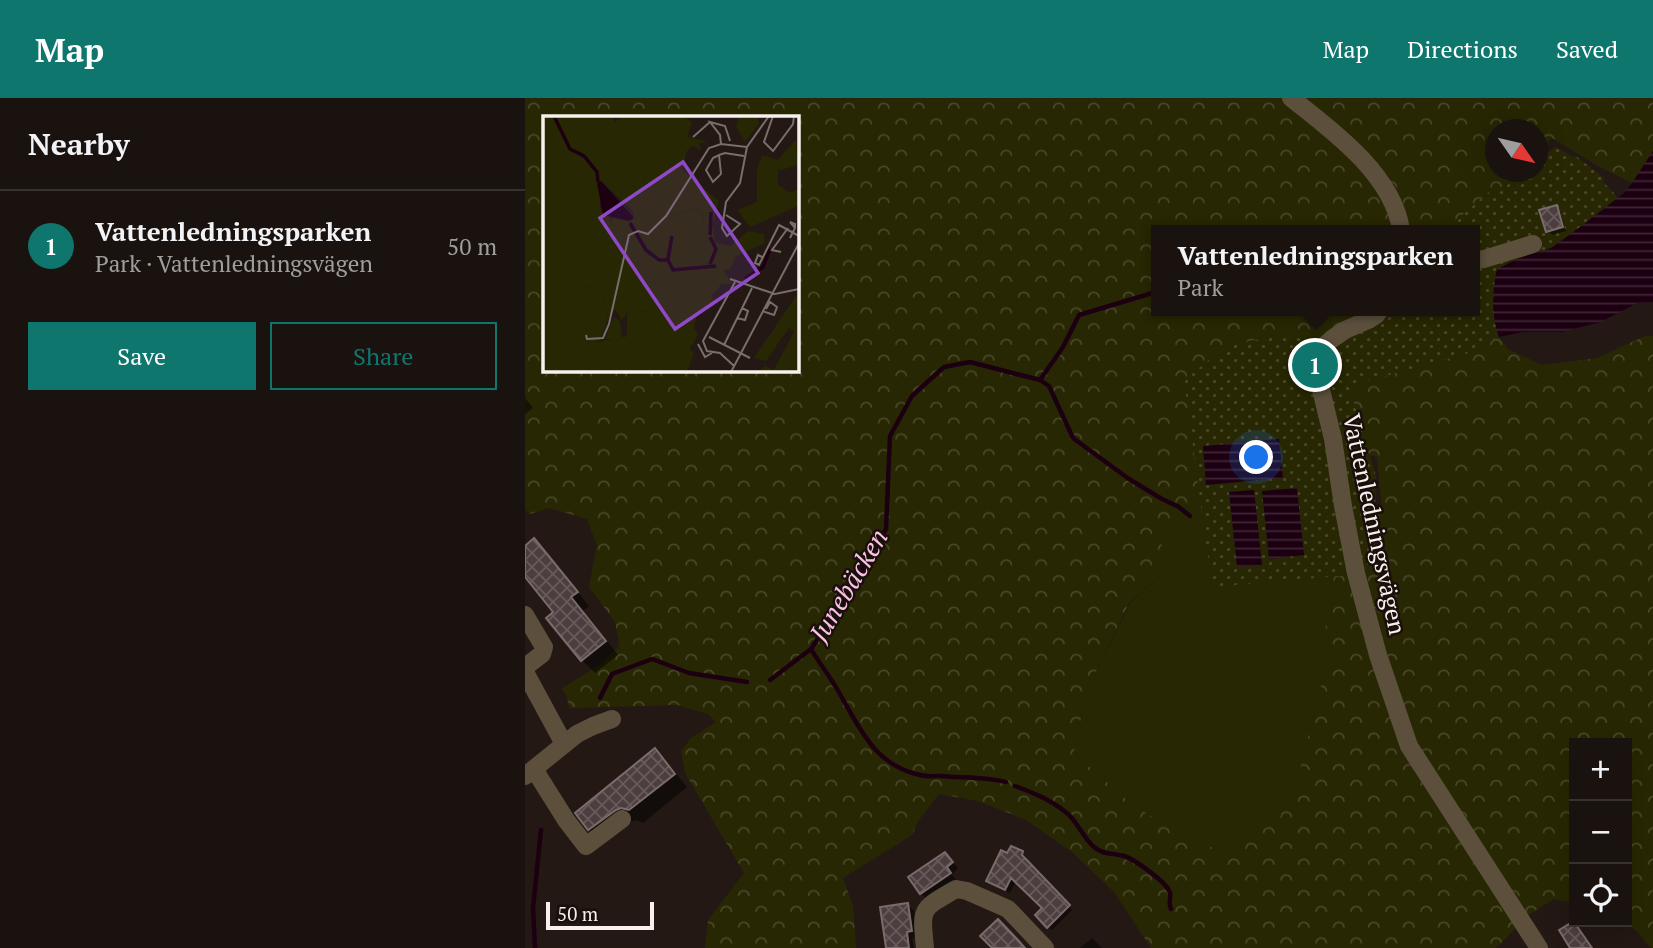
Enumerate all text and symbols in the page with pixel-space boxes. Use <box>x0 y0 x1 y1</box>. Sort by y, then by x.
text: Map <box>35 28 104 71</box>
text: Map <box>1323 33 1369 65</box>
text: Directions <box>1407 33 1518 65</box>
text: Saved <box>1556 33 1618 65</box>
inset map <box>543 116 798 371</box>
north arrow <box>1485 119 1548 182</box>
text: Nearby <box>28 124 130 164</box>
text: Vattenledningsparken <box>95 214 371 248</box>
popup <box>1151 225 1480 316</box>
text: 1 <box>45 231 58 262</box>
text: 50 m <box>447 231 497 262</box>
text: Vattenledningsparken <box>1177 238 1454 272</box>
text: Park · Vattenledningsvägen <box>95 248 373 279</box>
text: Park <box>1177 272 1223 303</box>
button: Save <box>28 322 256 390</box>
button: Share <box>270 322 497 390</box>
pin: 1 <box>1292 339 1338 391</box>
street label: Vattenledningsvägen <box>1336 410 1414 638</box>
your location <box>1239 440 1273 474</box>
water label: Junebäcken <box>800 522 895 649</box>
map controls <box>1569 738 1632 927</box>
button: + <box>1569 738 1632 801</box>
button: − <box>1569 801 1632 864</box>
button: locate <box>1569 864 1632 927</box>
scale bar <box>546 899 655 931</box>
text: 50 m <box>557 901 598 926</box>

